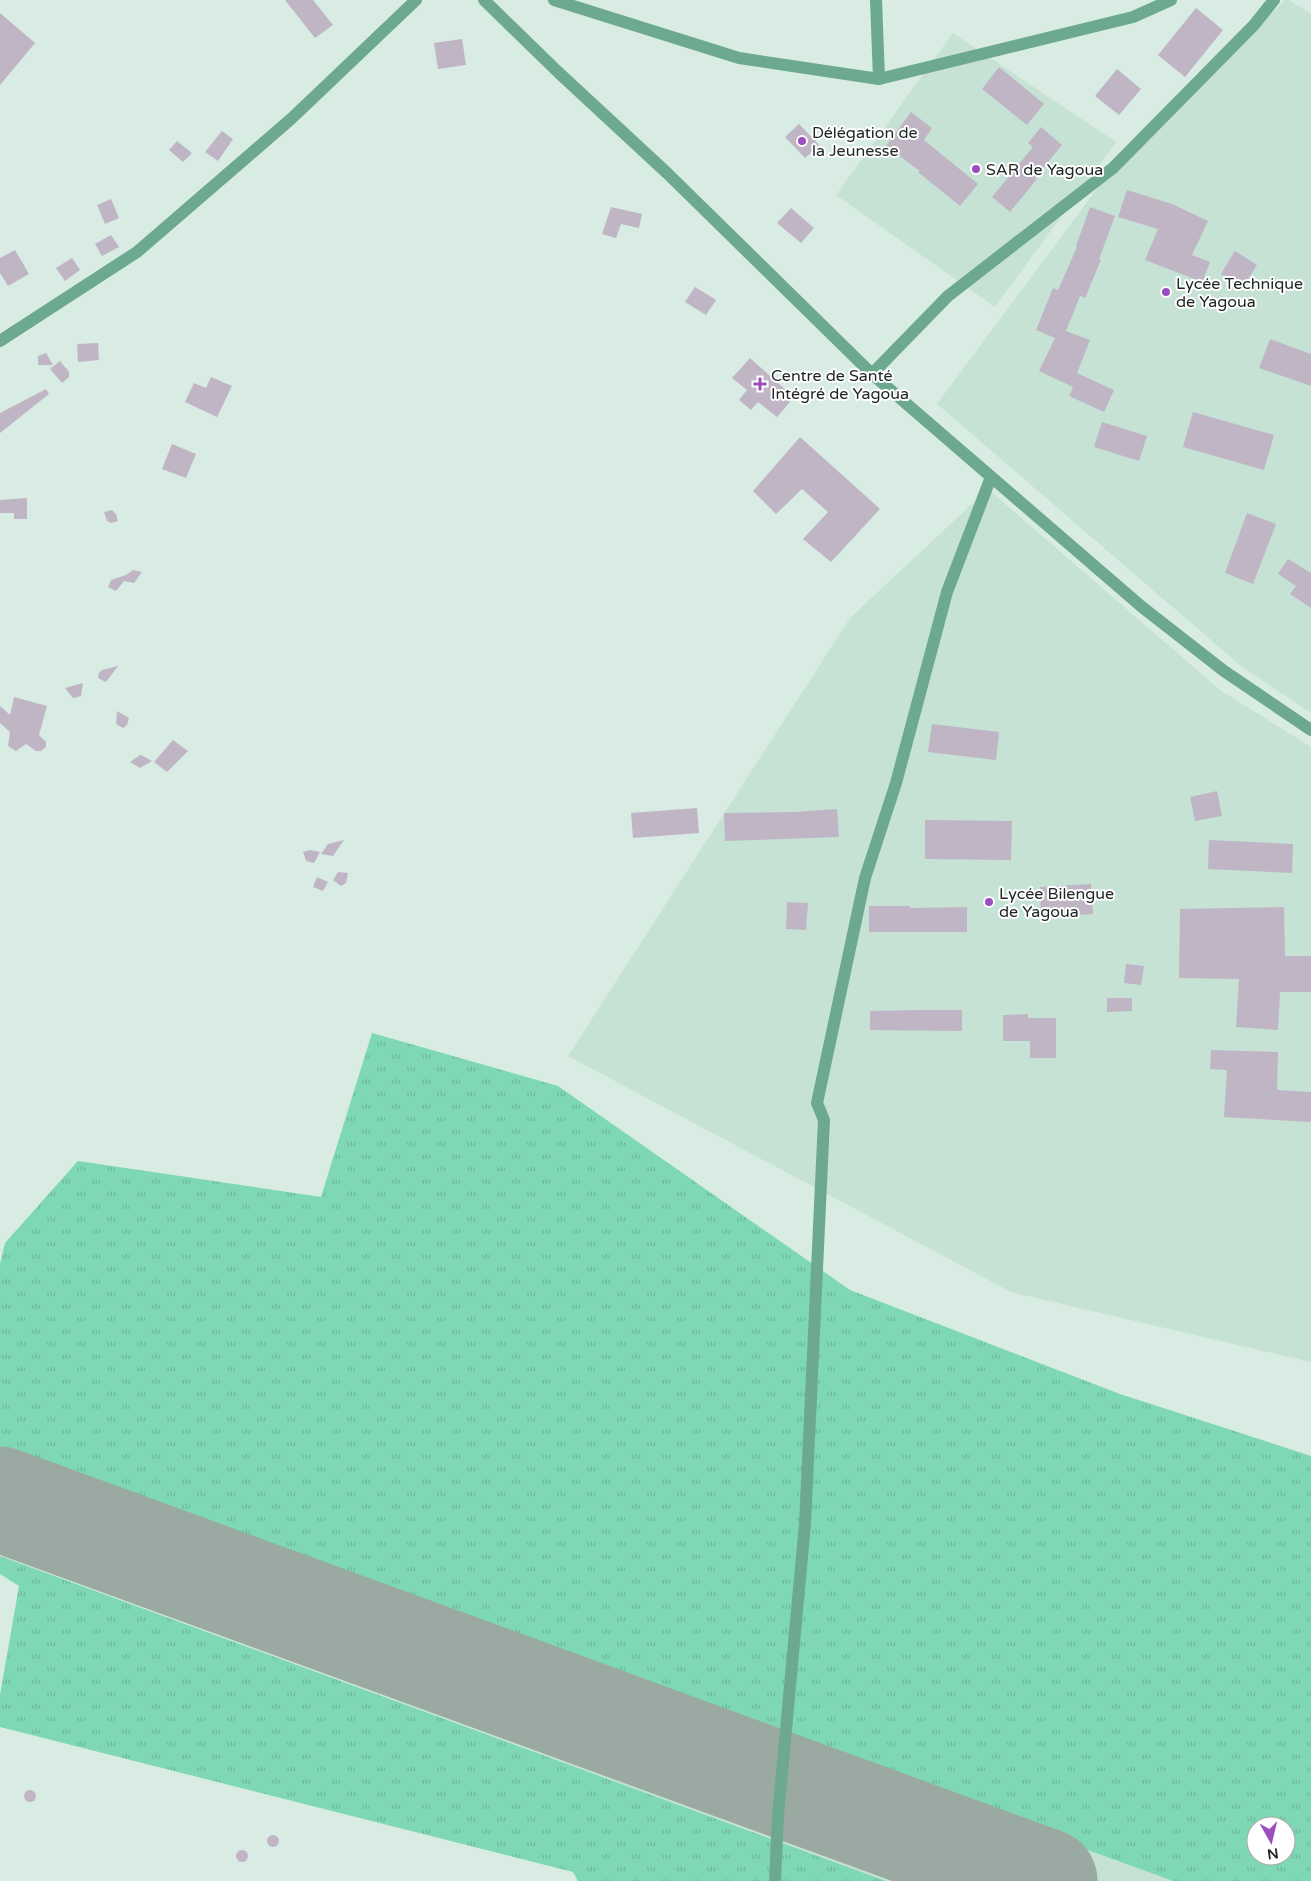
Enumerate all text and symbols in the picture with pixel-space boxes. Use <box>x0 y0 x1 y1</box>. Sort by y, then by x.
place label: Délégation de la Jeunesse <box>812 123 918 161</box>
marker: Délégation de la Jeunesse <box>796 135 808 147</box>
place label: SAR de Yagoua <box>986 160 1103 180</box>
marker: SAR de Yagoua <box>970 163 982 175</box>
place label: Lycée Technique de Yagoua <box>1176 274 1303 312</box>
marker: Lycée Technique de Yagoua <box>1160 286 1172 298</box>
place label: Centre de Santé Intégré de Yagoua <box>771 366 909 404</box>
marker: Centre de Santé Intégré de Yagoua <box>753 377 767 391</box>
place label: Lycée Bilengue de Yagoua <box>999 884 1114 922</box>
marker: Lycée Bilengue de Yagoua <box>983 896 995 908</box>
north arrow <box>1246 1816 1296 1866</box>
text: N <box>1266 1844 1279 1863</box>

